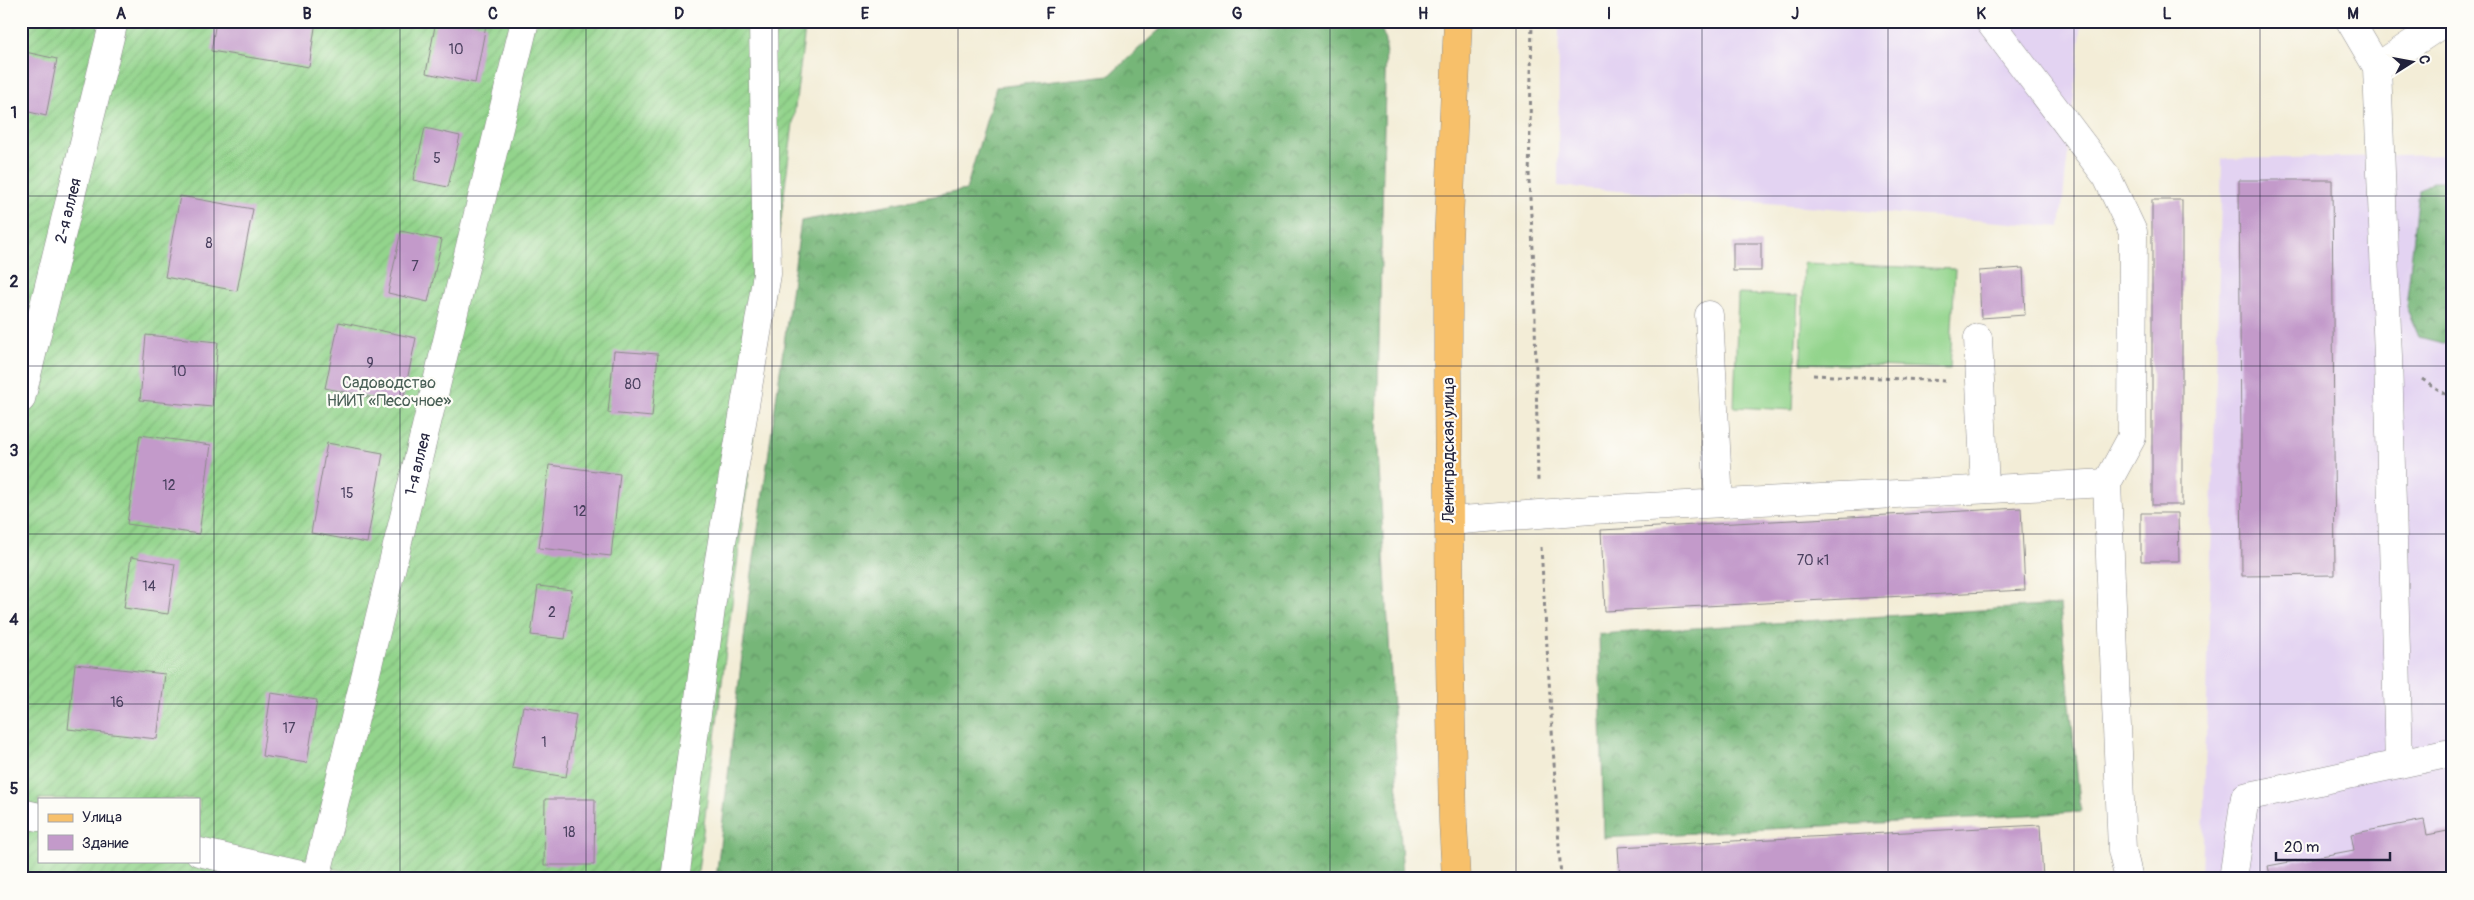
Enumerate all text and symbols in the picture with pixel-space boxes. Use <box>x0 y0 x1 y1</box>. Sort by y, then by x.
text: A <box>116 4 127 24</box>
text: B <box>302 4 312 24</box>
text: C <box>488 4 498 24</box>
text: D <box>674 4 684 24</box>
text: E <box>861 4 870 24</box>
text: F <box>1046 4 1056 24</box>
text: G <box>1232 4 1243 24</box>
text: H <box>1418 4 1428 24</box>
text: I <box>1607 4 1611 24</box>
text: J <box>1791 4 1799 24</box>
text: K <box>1976 4 1986 24</box>
text: L <box>2162 4 2172 24</box>
text: M <box>2347 4 2359 24</box>
north arrow <box>2386 38 2436 88</box>
house number: 10 <box>448 41 464 58</box>
text: С <box>2415 54 2434 66</box>
text: 1 <box>11 103 17 123</box>
house number: 5 <box>433 150 441 167</box>
street label: 2-я аллея <box>51 176 86 246</box>
house number: 8 <box>205 235 213 252</box>
house number: 7 <box>411 258 419 275</box>
text: 2 <box>10 272 19 292</box>
house number: 9 <box>366 355 374 372</box>
house number: 10 <box>171 363 187 380</box>
park label: Садоводство НИИТ «Песочное» <box>327 373 451 411</box>
house number: 80 <box>625 376 641 393</box>
street label: Ленинградская улица <box>1439 377 1459 524</box>
street label: 1-я аллея <box>401 431 435 498</box>
text: 3 <box>10 441 19 461</box>
house number: 12 <box>162 477 176 494</box>
house number: 15 <box>340 485 354 502</box>
house number: 12 <box>573 503 587 520</box>
house number: 70 к1 <box>1797 552 1829 569</box>
house number: 14 <box>142 578 156 595</box>
house number: 2 <box>548 604 556 621</box>
text: 4 <box>9 610 19 630</box>
house number: 16 <box>110 694 124 711</box>
house number: 17 <box>283 720 296 737</box>
house number: 1 <box>541 734 547 751</box>
text: 5 <box>10 779 19 799</box>
legend <box>38 798 200 862</box>
text: Улица <box>82 808 122 827</box>
house number: 18 <box>563 824 575 841</box>
scale bar <box>2276 830 2390 862</box>
text: Здание <box>82 834 129 853</box>
text: 20 m <box>2284 838 2319 857</box>

